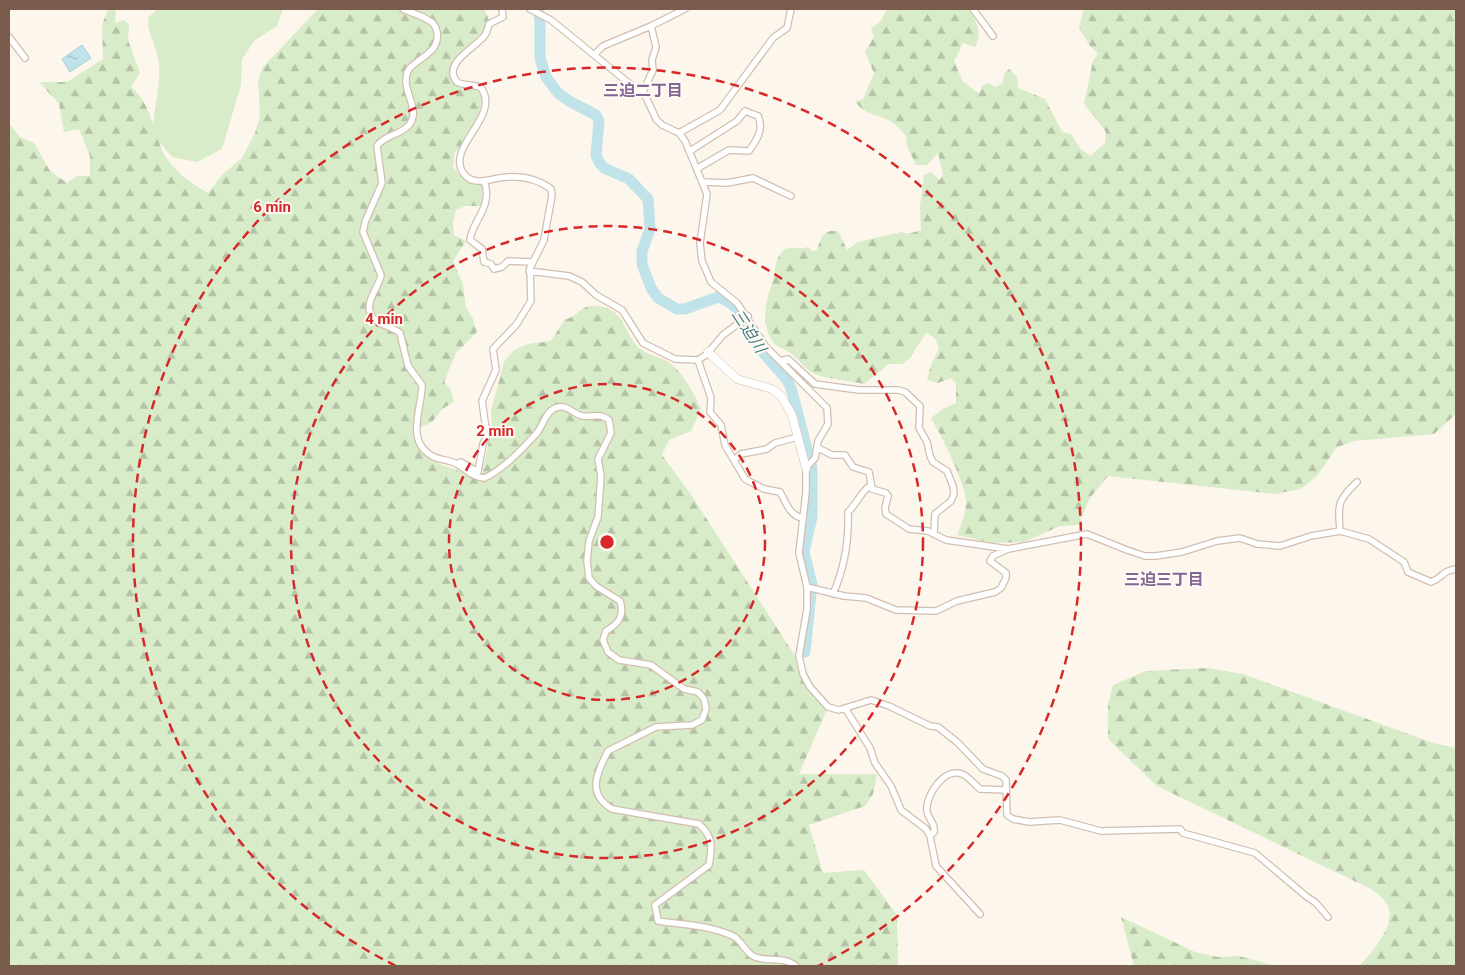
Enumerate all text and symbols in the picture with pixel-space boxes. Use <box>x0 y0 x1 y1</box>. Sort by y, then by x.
district label: 三迫二丁目 <box>603 81 683 100</box>
text: 6 min <box>253 198 291 216</box>
water label: 三迫川 <box>728 306 771 358</box>
text: 4 min <box>365 310 403 328</box>
text: 2 min <box>476 422 514 440</box>
centre of rings <box>598 533 616 551</box>
district label: 三迫三丁目 <box>1124 570 1204 589</box>

